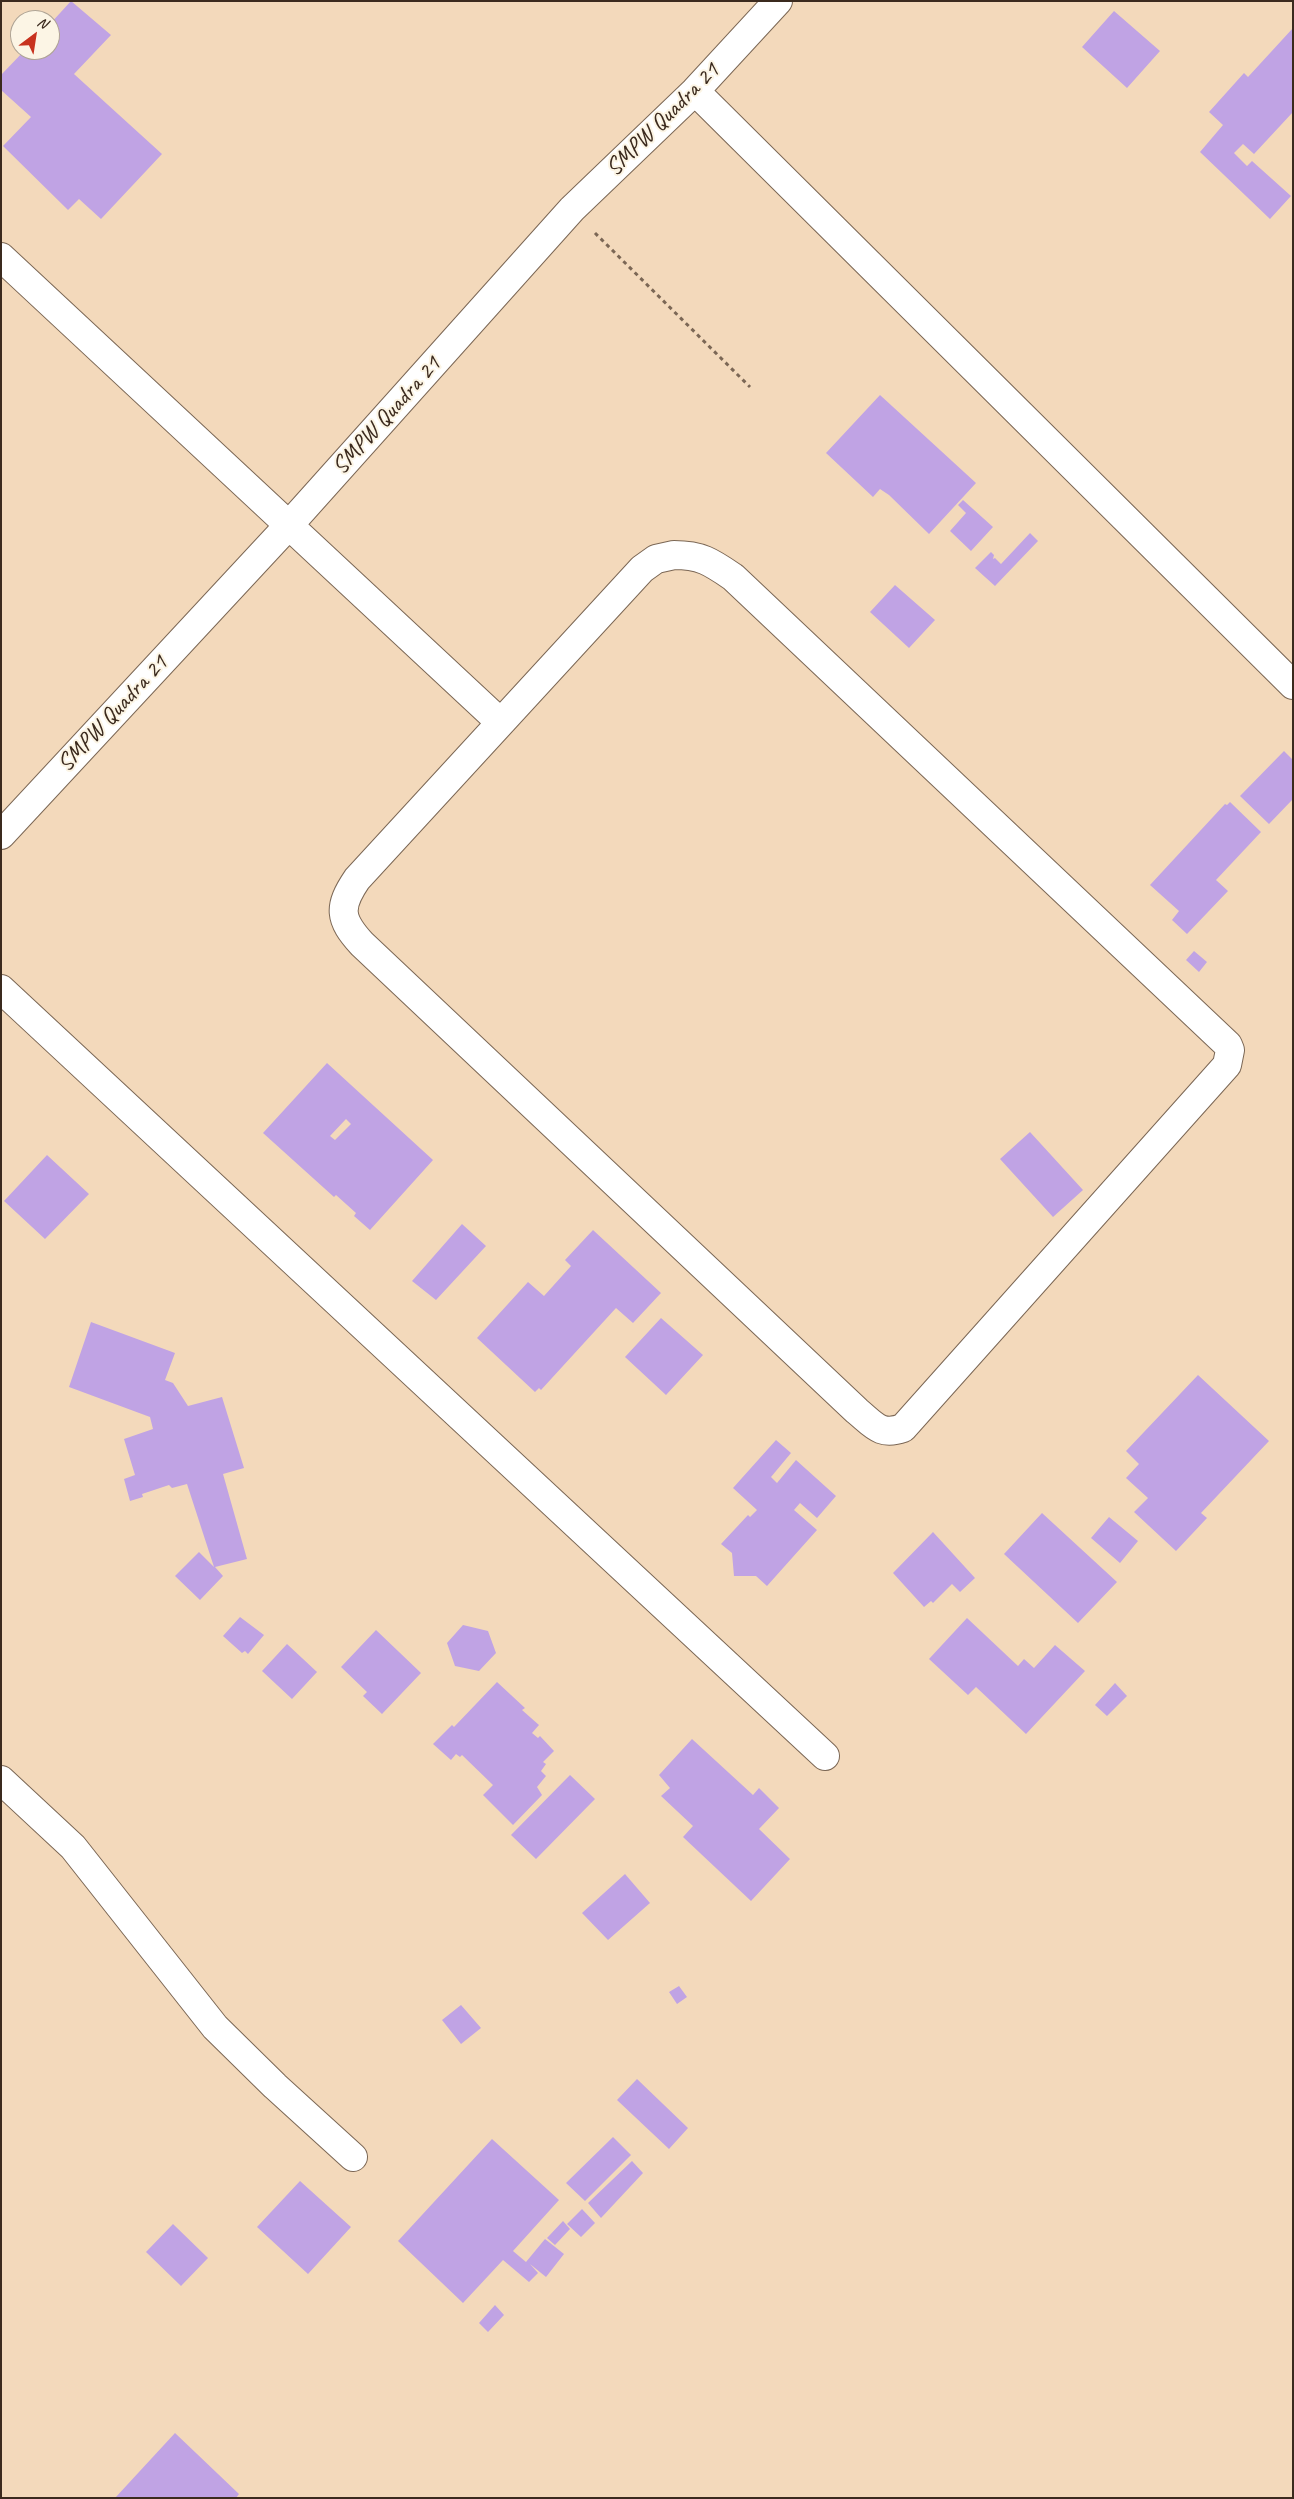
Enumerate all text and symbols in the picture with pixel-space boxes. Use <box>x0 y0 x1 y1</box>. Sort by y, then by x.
north arrow <box>10 10 60 60</box>
text: N <box>34 13 51 32</box>
street label: SMPW Quadra 21 <box>600 57 726 183</box>
street label: SMPW Quadra 21 <box>326 351 448 481</box>
street label: SMPW Quadra 21 <box>52 650 174 778</box>

